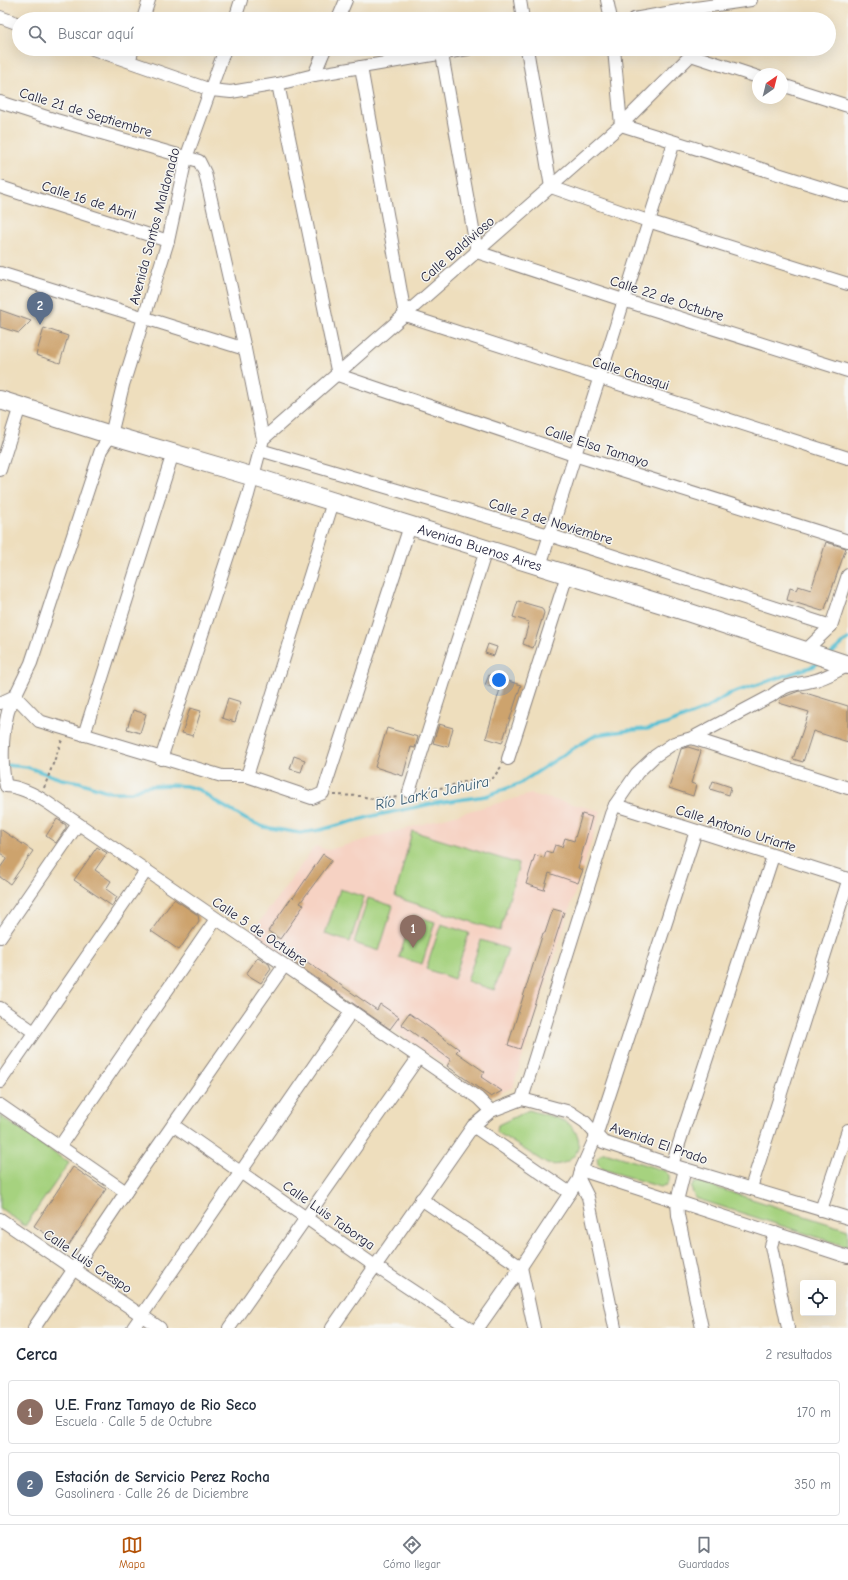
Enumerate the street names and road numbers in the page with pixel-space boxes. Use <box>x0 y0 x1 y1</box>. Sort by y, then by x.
street label: Calle 21 de Septiembre <box>17 84 154 141</box>
street label: Avenida Santos Maldonado <box>125 146 184 306</box>
street label: Calle 16 de Abril <box>40 177 138 224</box>
street label: Calle Baldivioso <box>417 213 498 286</box>
street label: Calle 22 de Octubre <box>608 272 726 325</box>
street label: Calle Chasqui <box>590 353 672 394</box>
street label: Calle Elsa Tamayo <box>543 422 651 471</box>
street label: Calle 2 de Noviembre <box>487 495 615 548</box>
street label: Avenida Buenos Aires <box>416 520 544 575</box>
street label: Calle Antonio Uriarte <box>674 801 798 856</box>
street label: Calle 5 de Octubre <box>209 893 311 970</box>
street label: Avenida El Prado <box>608 1119 710 1168</box>
street label: Calle Luis Taborga <box>279 1177 378 1254</box>
street label: Calle Luis Crespo <box>40 1226 135 1297</box>

